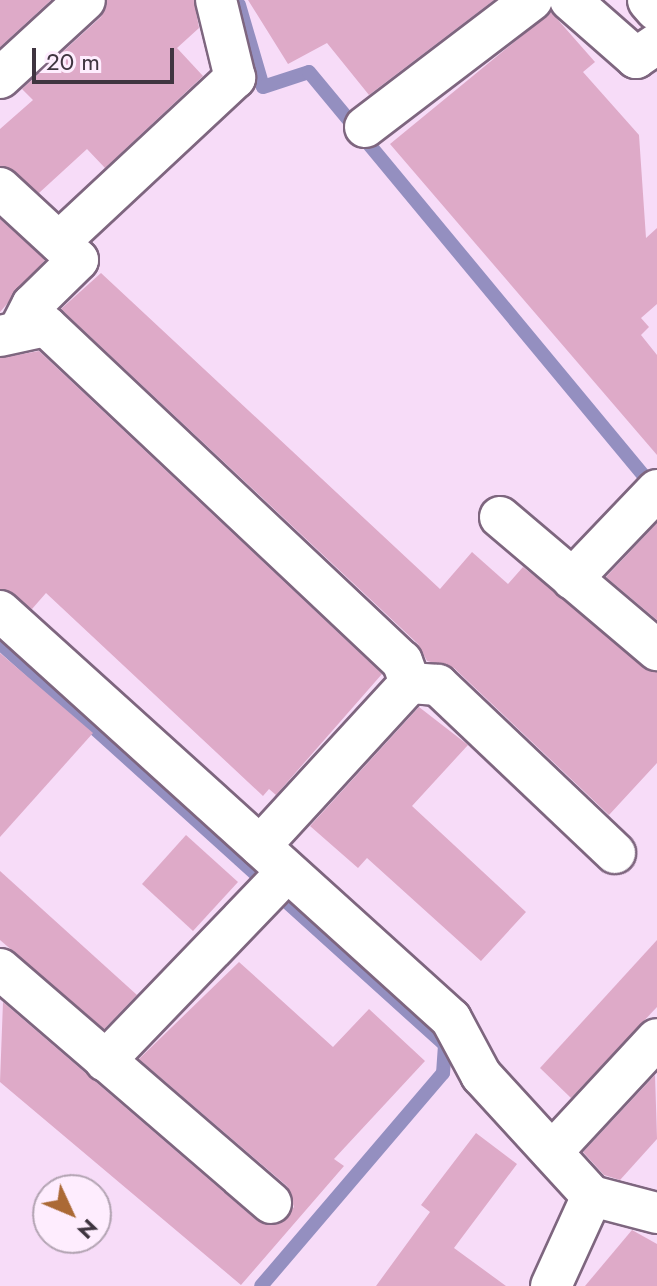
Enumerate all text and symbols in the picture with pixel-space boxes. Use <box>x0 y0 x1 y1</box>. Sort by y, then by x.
scale bar <box>36 32 178 82</box>
text: 20 m <box>46 44 100 79</box>
north arrow <box>32 1174 112 1254</box>
text: N <box>70 1212 105 1247</box>

